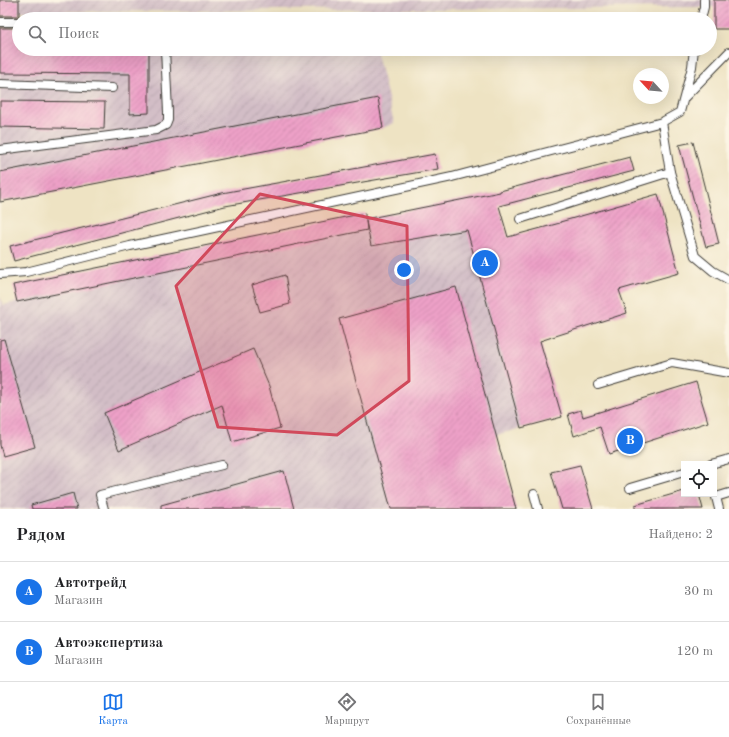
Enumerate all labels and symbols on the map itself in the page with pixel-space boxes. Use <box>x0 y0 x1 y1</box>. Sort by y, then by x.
north arrow <box>633 68 669 104</box>
pin: A <box>472 248 498 278</box>
your location <box>394 260 414 280</box>
pin: B <box>617 426 643 456</box>

